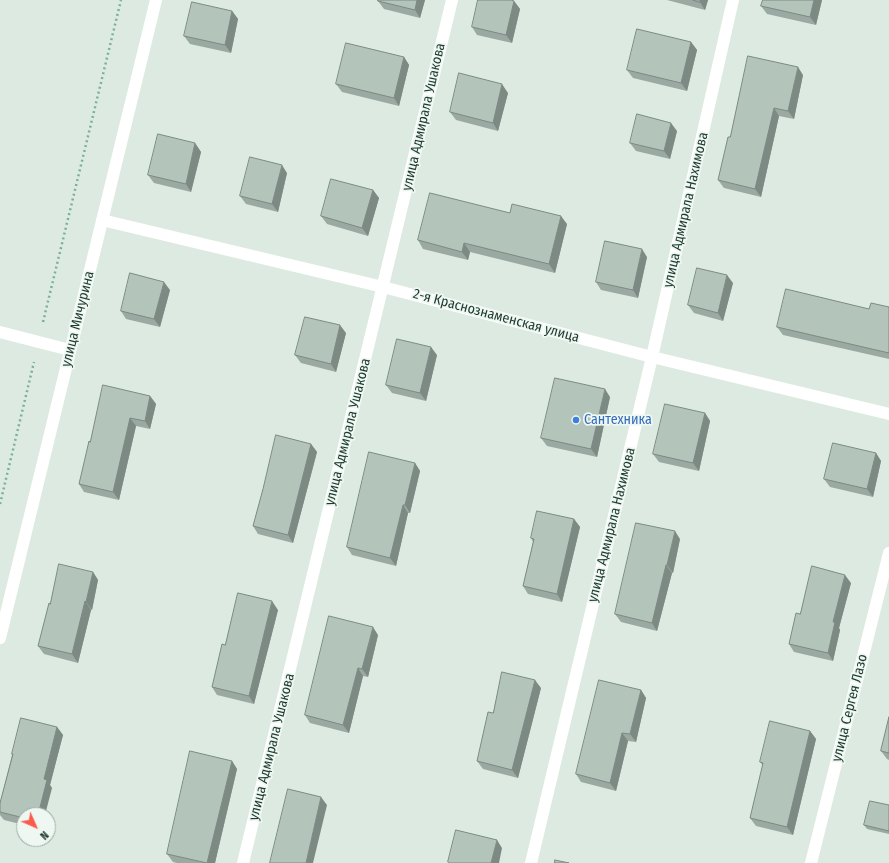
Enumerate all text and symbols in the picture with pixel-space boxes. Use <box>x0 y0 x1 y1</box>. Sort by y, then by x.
street label: улица Адмирала Ушакова <box>399 41 449 193</box>
street label: улица Адмирала Нахимова <box>660 131 712 289</box>
street label: улица Мичурина <box>58 269 98 369</box>
street label: 2-я Краснознаменская улица <box>411 286 581 346</box>
street label: улица Адмирала Ушакова <box>322 357 374 507</box>
place label: Сантехника <box>584 412 652 428</box>
marker: Сантехника <box>571 415 581 425</box>
street label: улица Адмирала Нахимова <box>585 446 639 604</box>
street label: улица Сергея Лазо <box>829 652 871 764</box>
street label: улица Адмирала Ушакова <box>246 672 298 822</box>
north arrow <box>16 807 56 847</box>
text: N <box>37 828 51 842</box>

